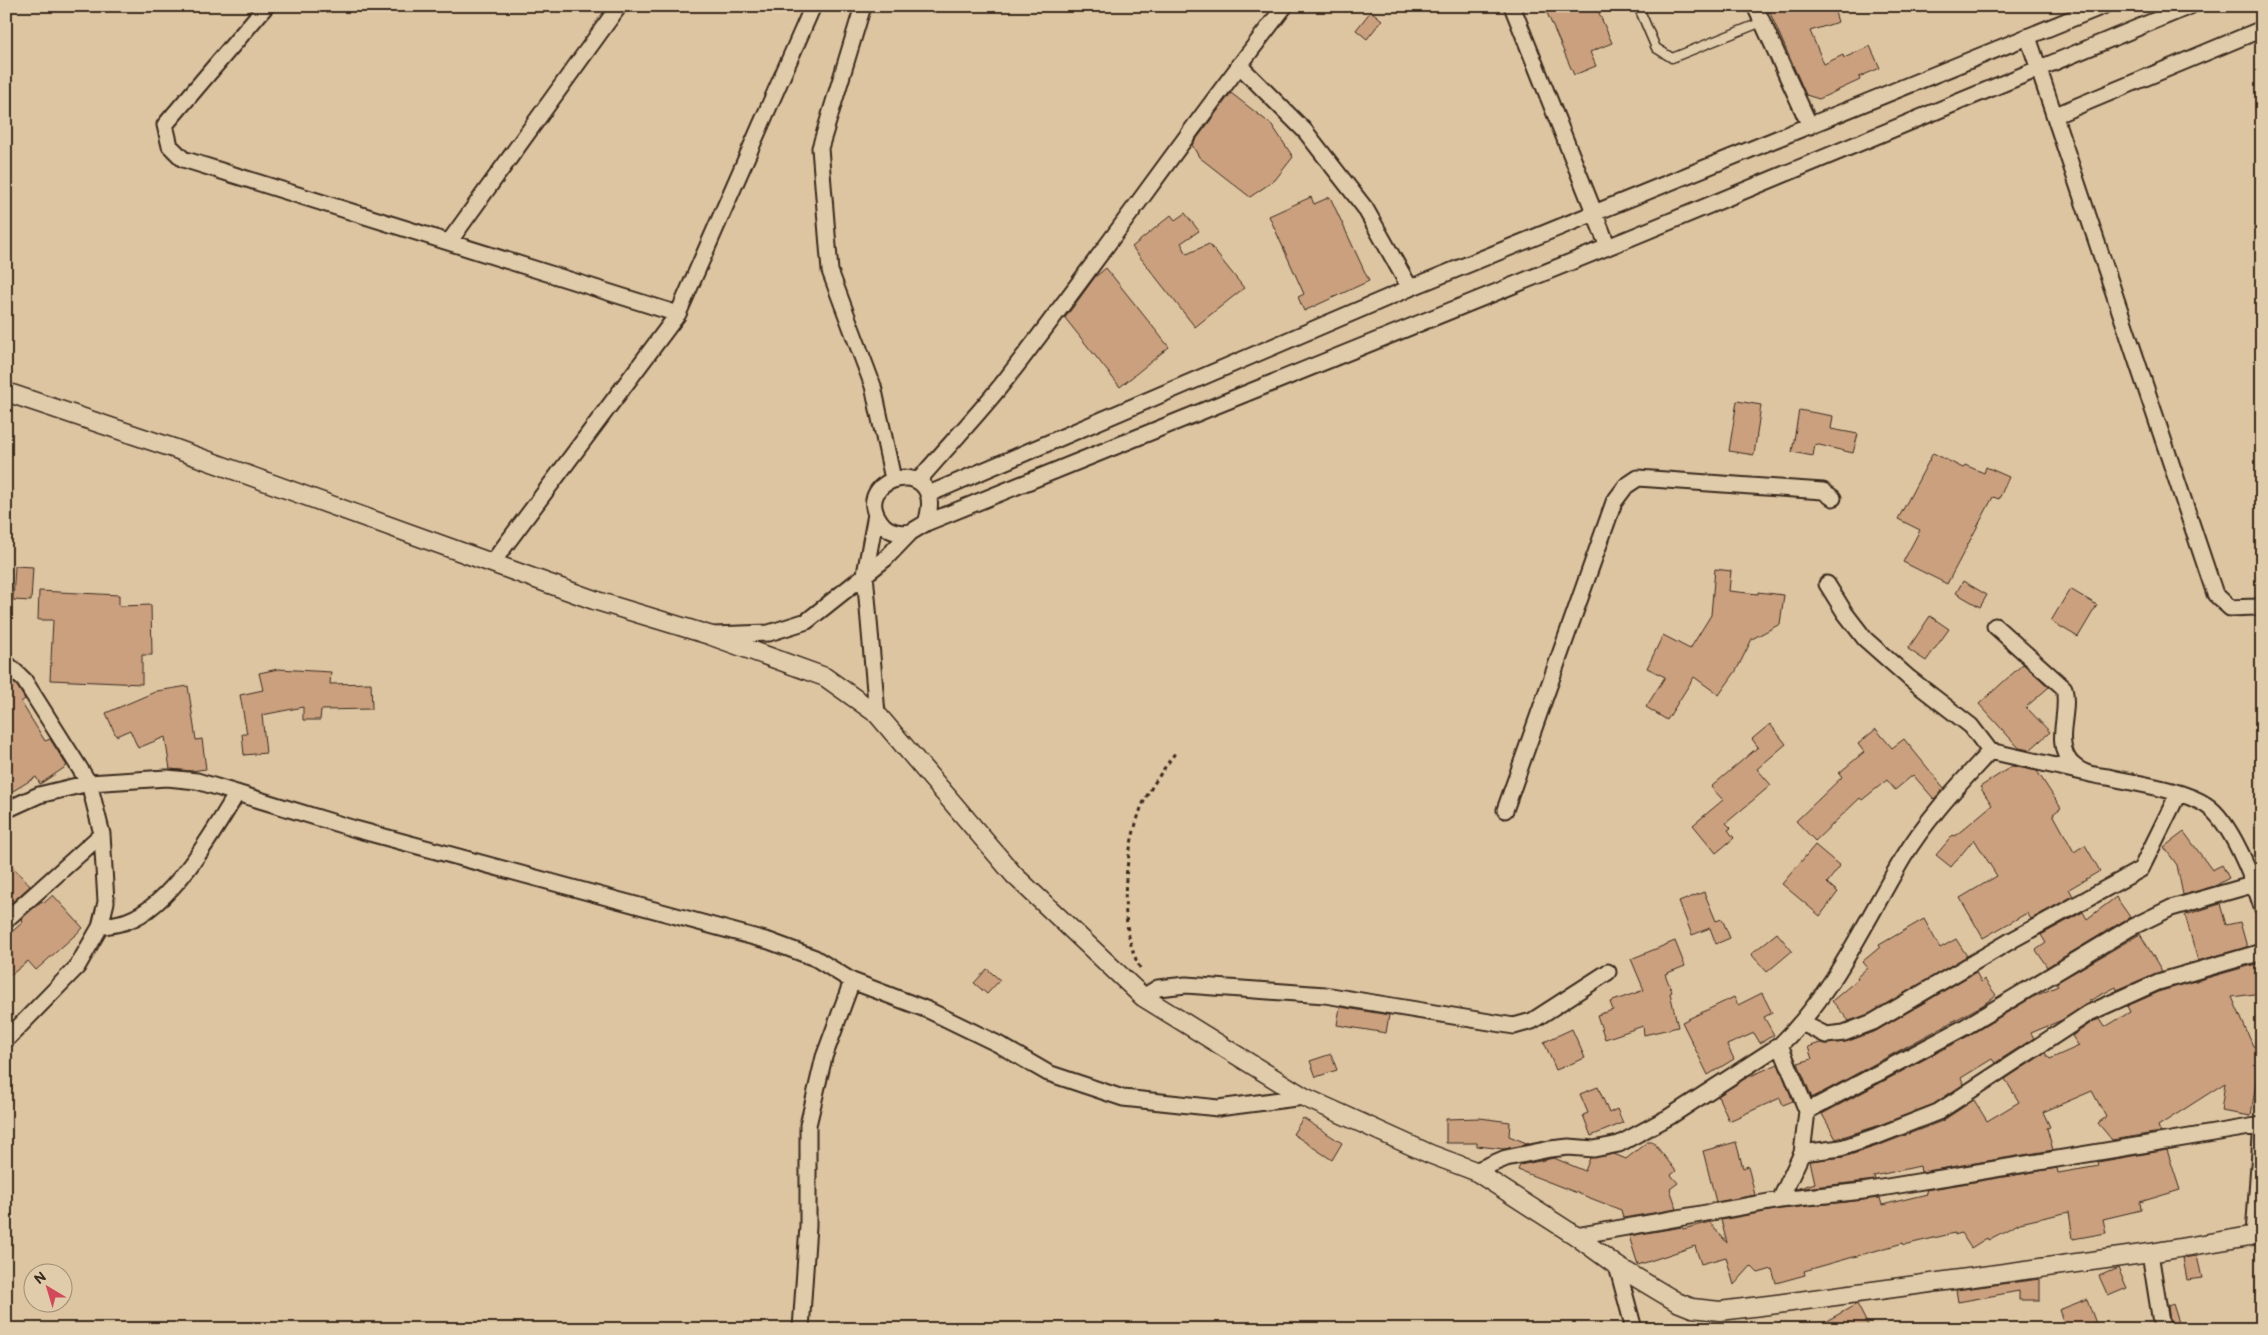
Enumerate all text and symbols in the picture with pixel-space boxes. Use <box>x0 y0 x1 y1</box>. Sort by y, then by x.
north arrow <box>22 1262 72 1312</box>
text: N <box>31 1268 50 1288</box>

